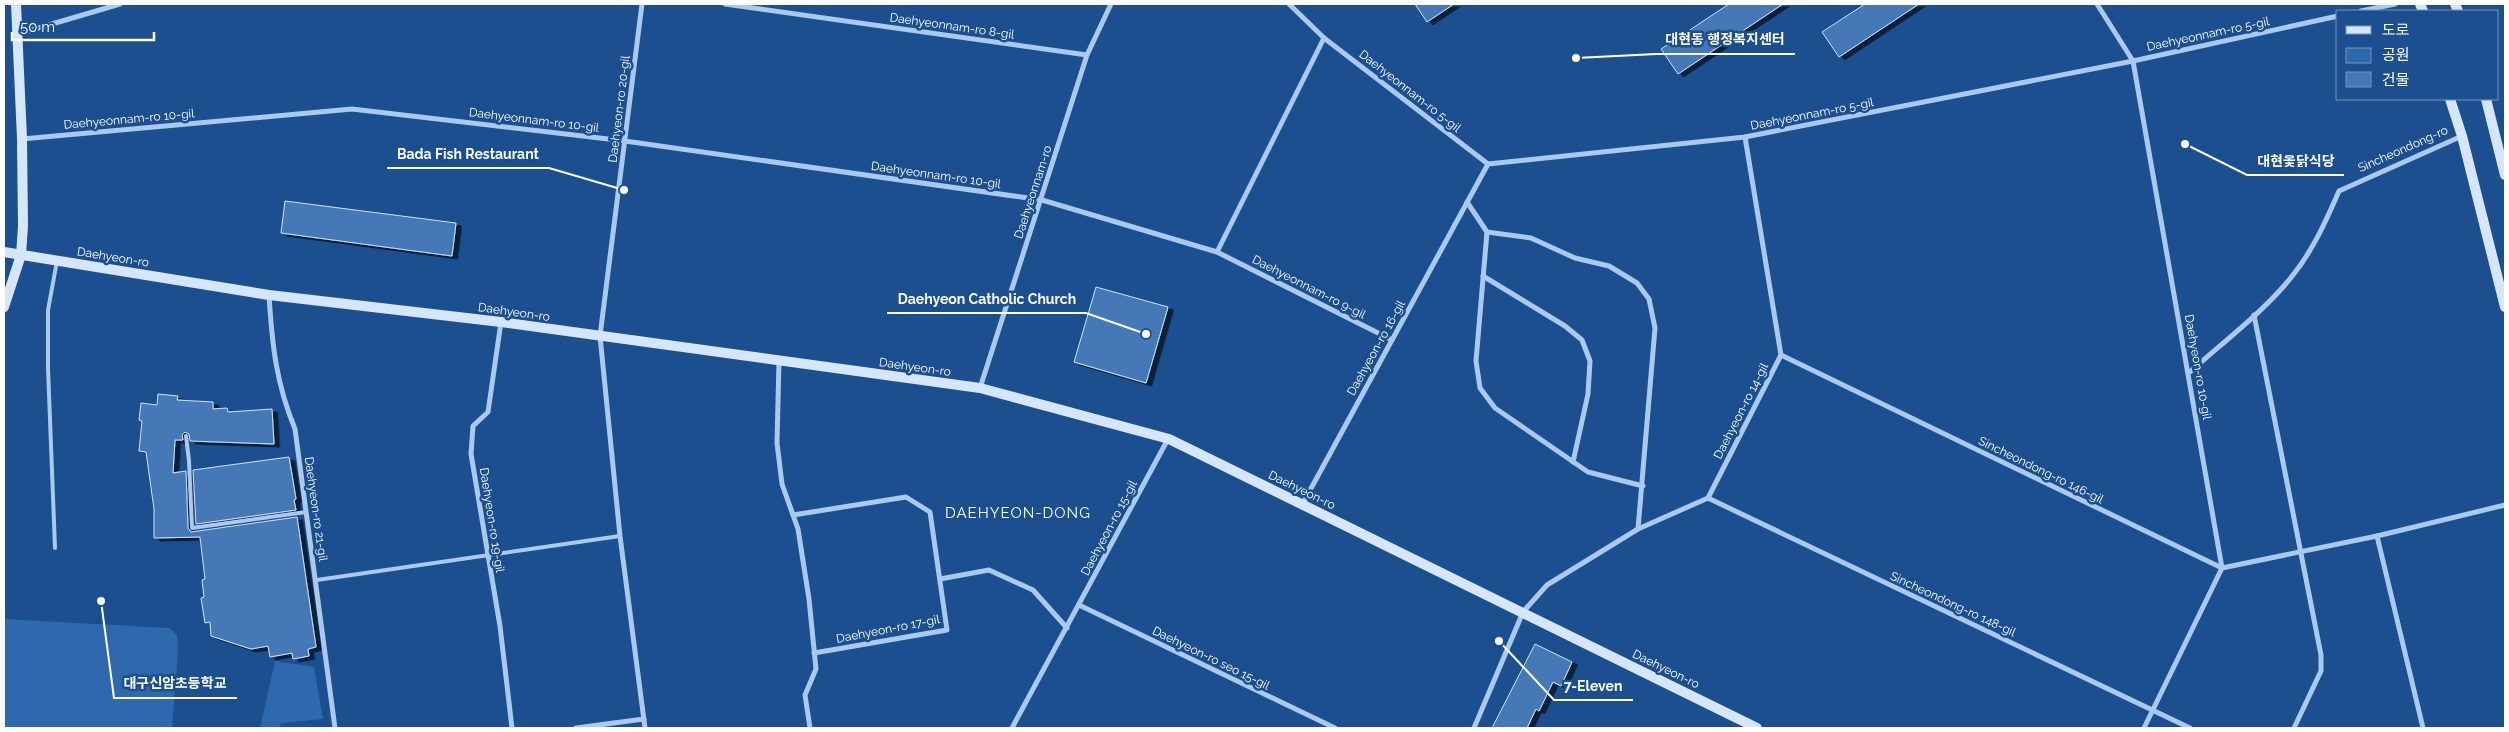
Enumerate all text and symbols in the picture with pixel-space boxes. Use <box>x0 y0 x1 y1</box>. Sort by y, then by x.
scale bar <box>12 10 155 42</box>
street label: Daehyeonnam-ro 8-gil <box>889 10 1016 42</box>
legend <box>2336 10 2499 100</box>
street label: Daehyeonnam-ro 5-gil <box>2145 14 2271 54</box>
text: 50 m <box>20 18 55 36</box>
text: 도로 <box>2382 21 2410 39</box>
callout: 대현동 행정복지센터 <box>1656 25 1795 54</box>
text: 대현동 행정복지센터 <box>1665 31 1785 47</box>
text: 공원 <box>2382 46 2410 64</box>
street label: Daehyeonnam-ro 5-gil <box>1356 47 1464 135</box>
street label: Daehyeon-ro 20-gil <box>605 54 633 163</box>
text: 건물 <box>2382 71 2410 89</box>
street label: Daehyeonnam-ro 5-gil <box>1749 95 1875 133</box>
street label: Daehyeonnam-ro 10-gil <box>468 105 601 135</box>
street label: Daehyeonnam-ro 10-gil <box>63 106 196 132</box>
street label: Sincheondong-ro <box>2356 123 2450 175</box>
callout: Bada Fish Restaurant <box>387 139 549 168</box>
street label: Daehyeonnam-ro <box>1011 144 1055 240</box>
text: Bada Fish Restaurant <box>397 146 540 162</box>
callout: 대현옻닭식당 <box>2247 146 2344 175</box>
text: 대현옻닭식당 <box>2257 153 2335 169</box>
street label: Daehyeonnam-ro 10-gil <box>870 159 1003 191</box>
street label: Daehyeon-ro <box>76 244 150 270</box>
street label: Daehyeonnam-ro 9-gil <box>1250 252 1369 322</box>
callout: Daehyeon Catholic Church <box>887 284 1086 313</box>
text: Daehyeon Catholic Church <box>898 291 1076 307</box>
street label: Daehyeon-ro 16-gil <box>1344 297 1408 398</box>
street label: Daehyeon-ro <box>477 300 551 324</box>
street label: Daehyeon-ro 10-gil <box>2182 313 2214 421</box>
street label: Daehyeon-ro <box>878 355 952 379</box>
street label: Daehyeon-ro 14-gil <box>1711 360 1772 461</box>
street label: Sincheondong-ro 146-gil <box>1976 434 2106 507</box>
street label: Daehyeon-ro 21-gil <box>302 456 330 563</box>
street label: Daehyeon-ro 19-gil <box>477 466 507 574</box>
street label: Daehyeon-ro <box>1266 468 1338 512</box>
street label: Daehyeon-ro 15-gil <box>1078 477 1140 578</box>
district label: DAEHYEON-DONG <box>945 504 1091 522</box>
street label: Sincheondong-ro 148-gil <box>1888 569 2019 640</box>
street label: Daehyeon-ro 17-gil <box>835 612 942 646</box>
street label: Daehyeon-ro seo 15-gil <box>1150 623 1273 693</box>
street label: Daehyeon-ro <box>1630 647 1702 691</box>
callout: 대구신암초등학교 <box>114 669 237 698</box>
callout: 7-Eleven <box>1554 671 1633 700</box>
text: 대구신암초등학교 <box>123 675 227 691</box>
text: 7-Eleven <box>1564 678 1622 694</box>

